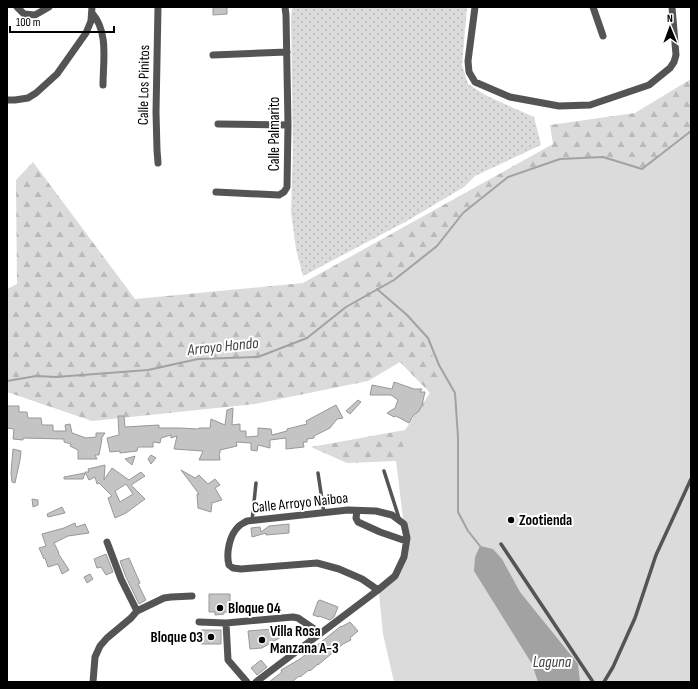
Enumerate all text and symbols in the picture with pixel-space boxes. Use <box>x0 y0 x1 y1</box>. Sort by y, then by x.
scale bar <box>10 8 114 34</box>
north arrow <box>650 8 690 48</box>
text: N <box>667 12 673 25</box>
text: 100 m <box>16 15 41 30</box>
street label: Calle Los Pinitos <box>134 45 154 125</box>
street label: Calle Palmarito <box>265 97 284 171</box>
water label: Arroyo Hondo <box>186 334 260 360</box>
street label: Calle Arroyo Naiboa <box>251 488 349 518</box>
place label: Zootienda <box>519 511 572 530</box>
marker: Zootienda <box>506 515 516 525</box>
place label: Bloque 04 <box>228 599 281 618</box>
marker: Bloque 04 <box>215 603 225 613</box>
place label: Villa Rosa Manzana A-3 <box>270 622 339 658</box>
place label: Bloque 03 <box>151 628 203 647</box>
marker: Bloque 03 <box>206 632 216 642</box>
marker: Villa Rosa Manzana A-3 <box>257 635 267 645</box>
water label: Laguna <box>533 653 572 672</box>

